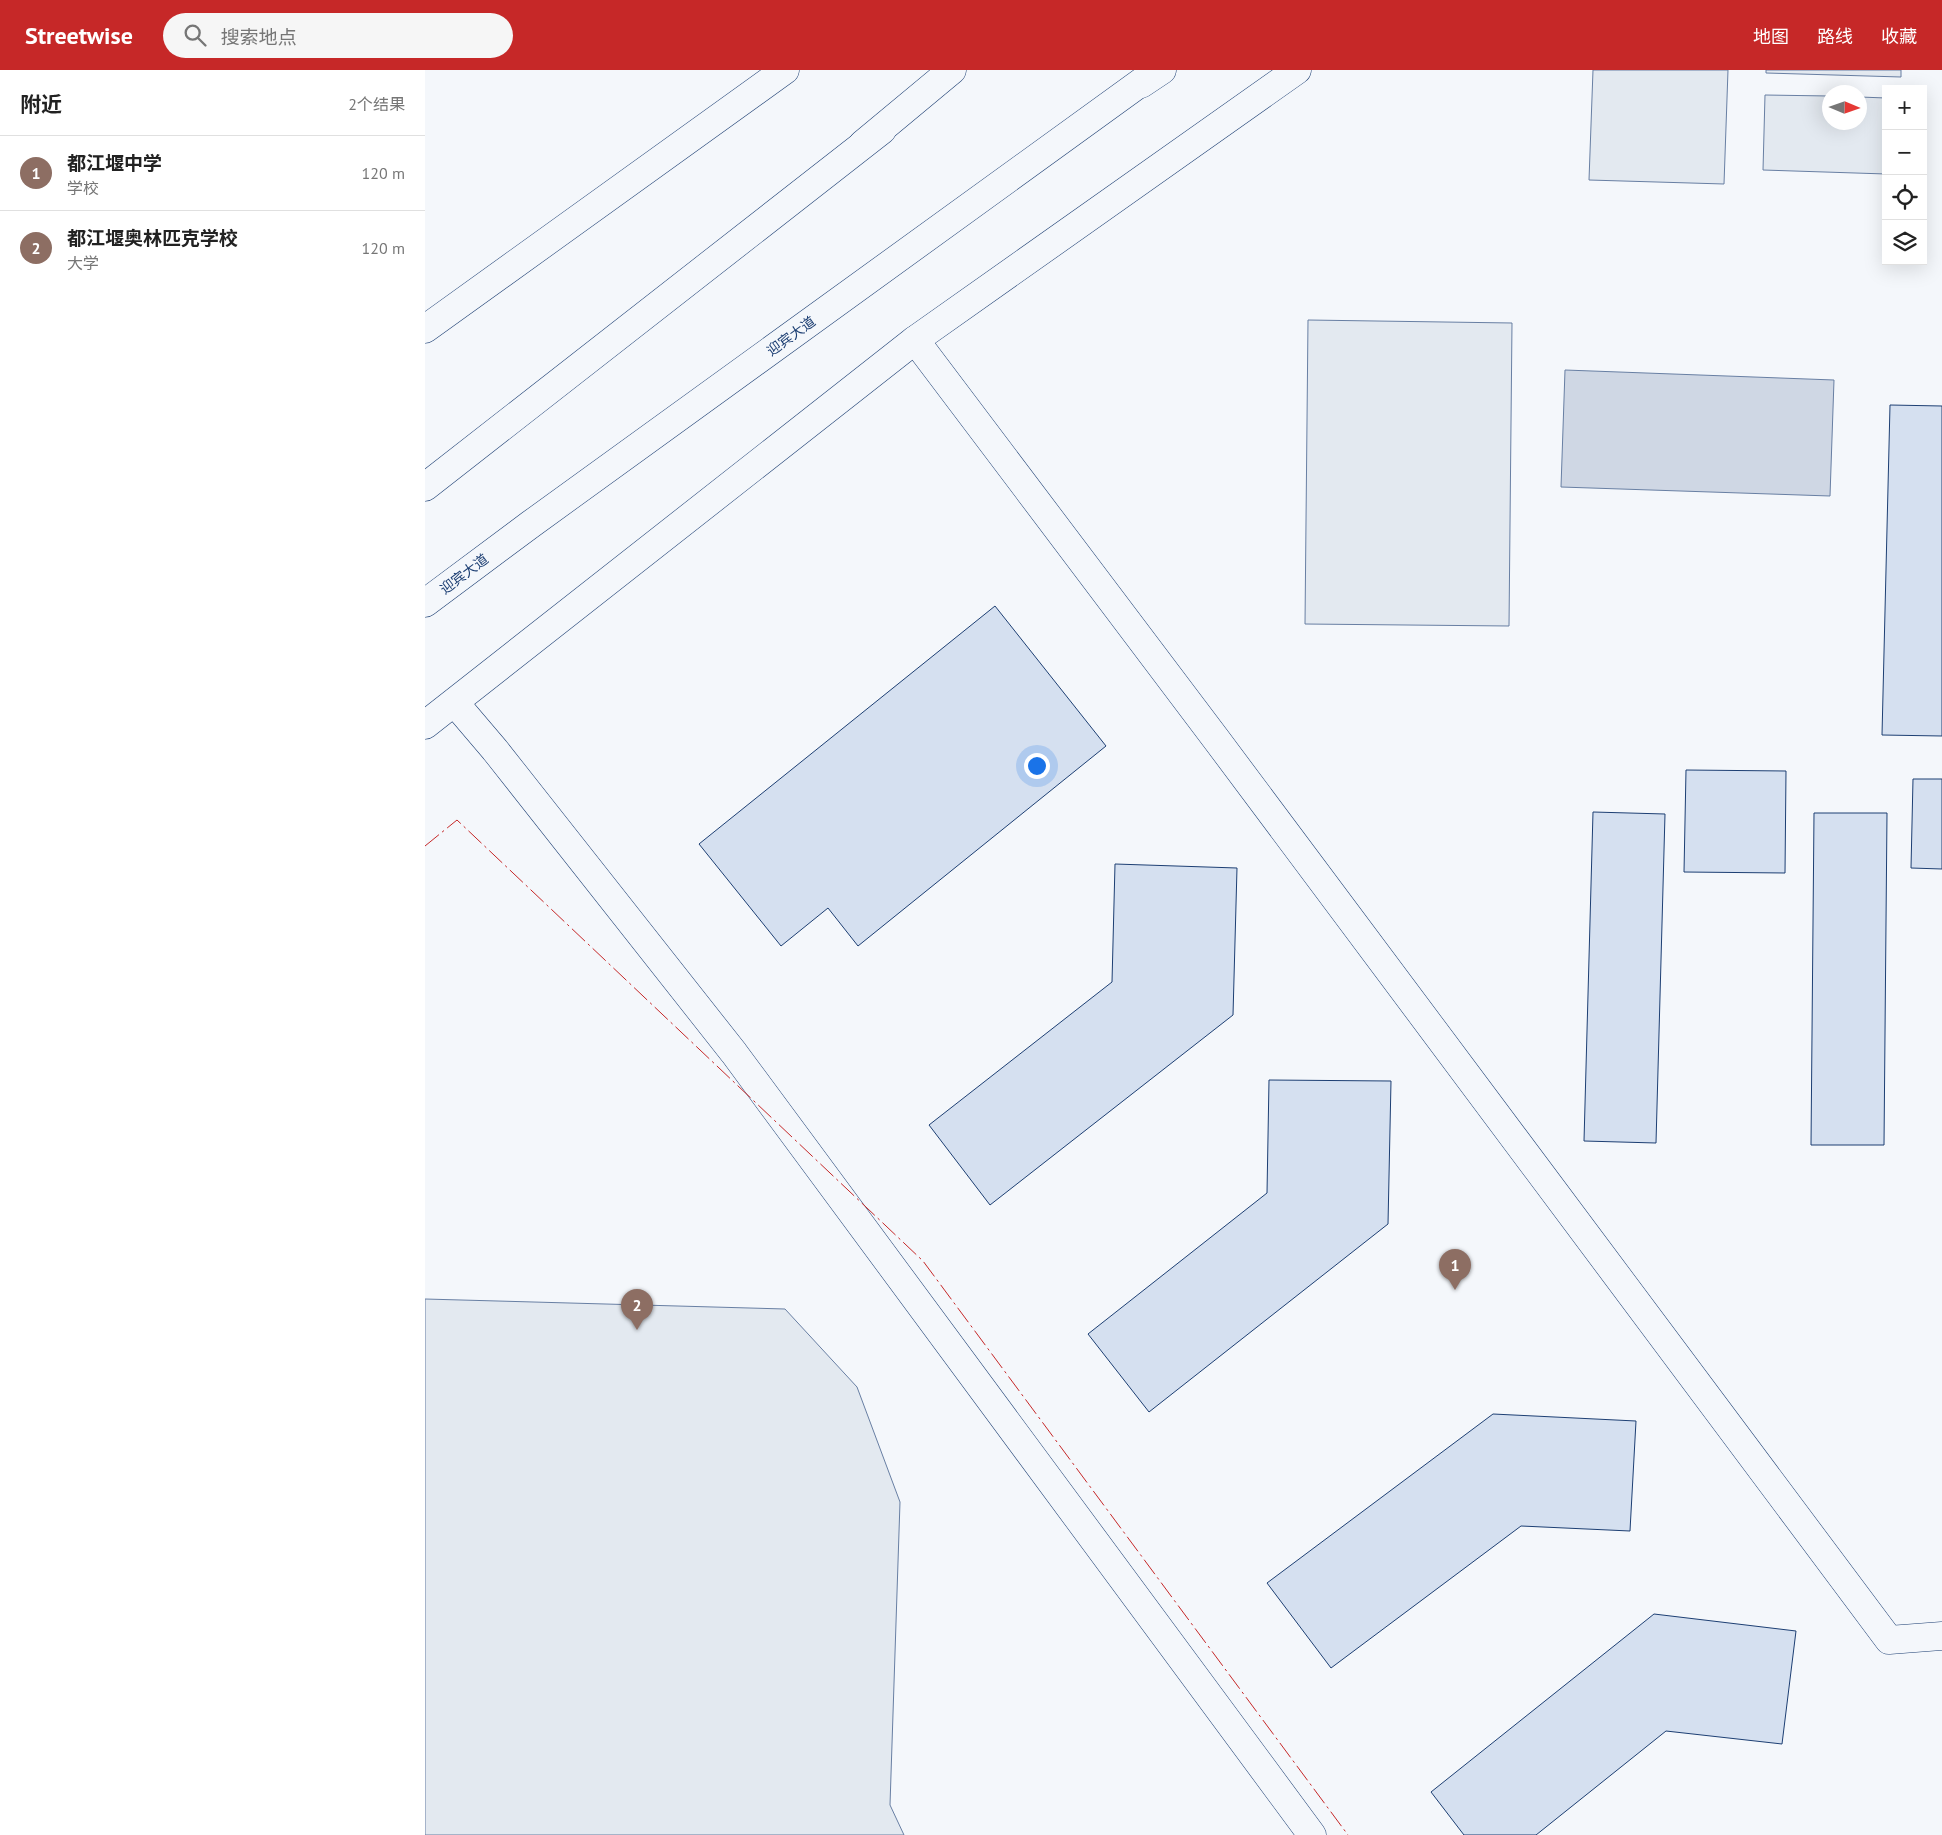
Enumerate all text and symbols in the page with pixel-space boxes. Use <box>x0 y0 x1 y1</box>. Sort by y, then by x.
search box <box>163 13 513 58</box>
text: Streetwise <box>25 20 133 51</box>
icon: search <box>181 21 209 49</box>
text: 搜索地点 <box>221 25 297 49</box>
text: 地图 <box>1753 25 1789 48</box>
text: 路线 <box>1817 25 1853 48</box>
text: 收藏 <box>1881 25 1917 48</box>
north arrow <box>1822 85 1867 130</box>
map controls <box>1882 85 1927 265</box>
button: + <box>1882 85 1927 130</box>
text: 附近 <box>20 91 62 118</box>
text: 2个结果 <box>348 94 405 114</box>
button: − <box>1882 130 1927 175</box>
text: 都江堰中学 <box>67 151 162 175</box>
text: 1 <box>31 163 41 183</box>
text: 120 m <box>362 163 405 183</box>
button: locate <box>1882 175 1927 220</box>
text: 学校 <box>67 178 99 198</box>
button: layers <box>1882 220 1927 265</box>
text: 都江堰奥林匹克学校 <box>67 226 238 250</box>
text: 2 <box>31 238 41 258</box>
text: 120 m <box>362 238 405 258</box>
text: 大学 <box>67 253 99 273</box>
street label: 迎宾大道 <box>763 312 819 360</box>
street label: 迎宾大道 <box>436 550 492 598</box>
your location <box>1024 753 1050 779</box>
pin: 1 <box>1439 1249 1471 1290</box>
pin: 2 <box>621 1289 653 1330</box>

